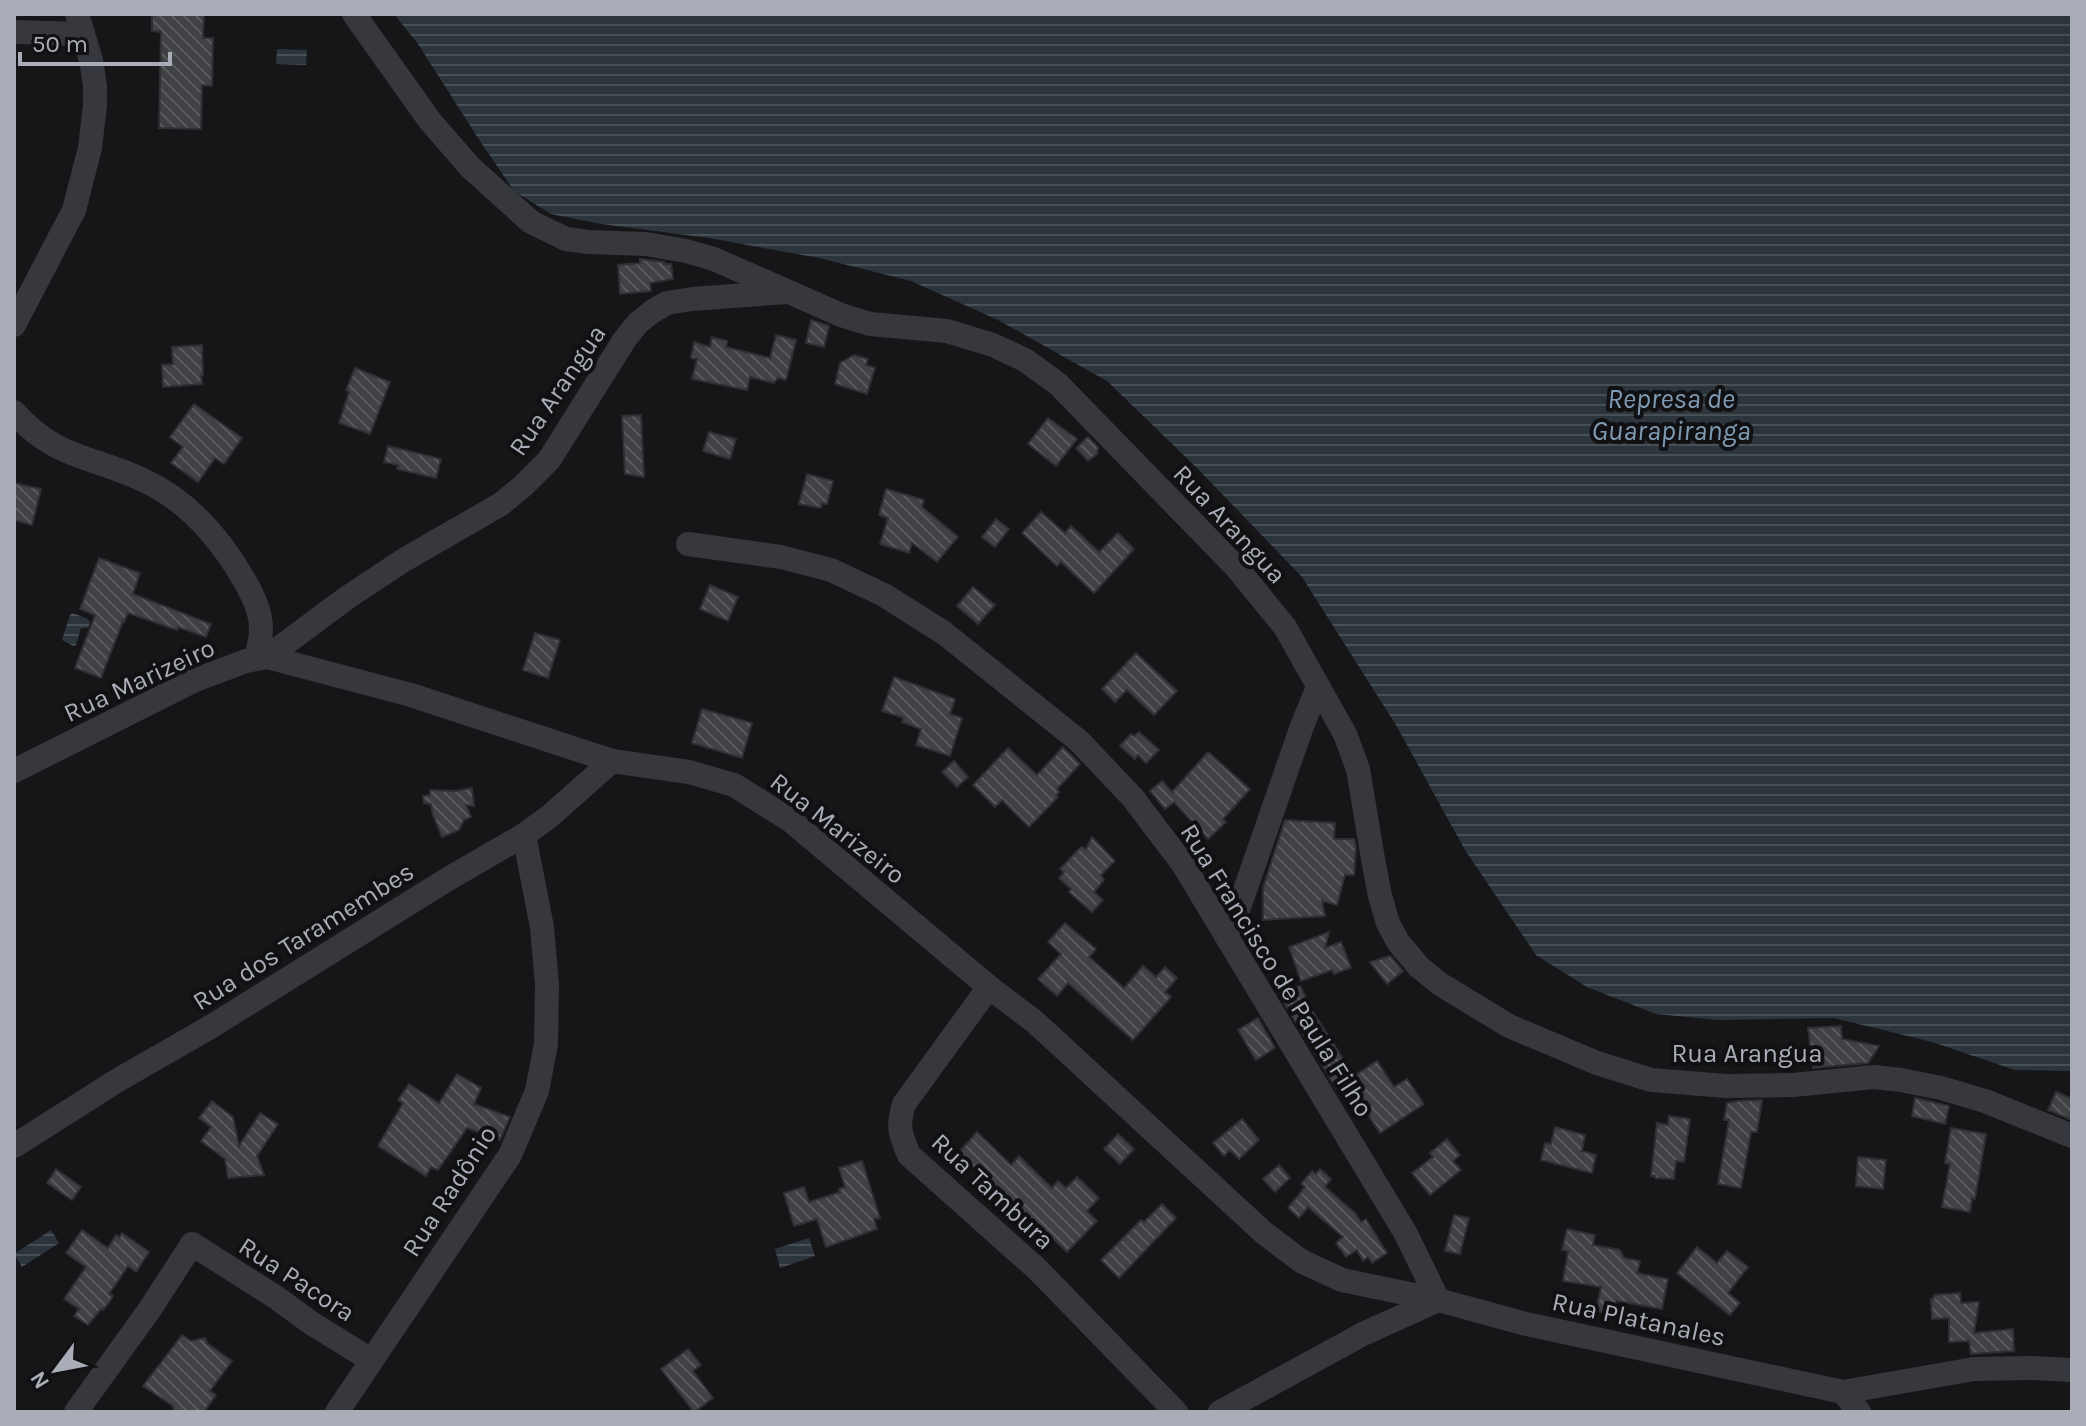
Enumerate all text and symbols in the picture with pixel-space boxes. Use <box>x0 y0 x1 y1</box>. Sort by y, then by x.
scale bar <box>20 16 170 66</box>
text: 50 m <box>32 30 88 58</box>
street label: Rua Arangua <box>502 319 613 462</box>
water label: Represa de Guarapiranga <box>1591 382 1751 447</box>
street label: Rua Arangua <box>1167 458 1293 590</box>
street label: Rua Marizeiro <box>59 632 219 729</box>
street label: Rua Marizeiro <box>764 766 911 891</box>
street label: Rua Francisco de Paula Filho <box>1173 818 1380 1122</box>
street label: Rua dos Taramembes <box>187 856 420 1017</box>
street label: Rua Arangua <box>1671 1038 1823 1069</box>
street label: Rua Radônio <box>396 1120 503 1262</box>
street label: Rua Tambura <box>925 1127 1060 1256</box>
street label: Rua Pacora <box>233 1230 361 1328</box>
street label: Rua Platanales <box>1549 1286 1728 1353</box>
north arrow <box>16 1330 96 1410</box>
text: N <box>25 1366 55 1394</box>

